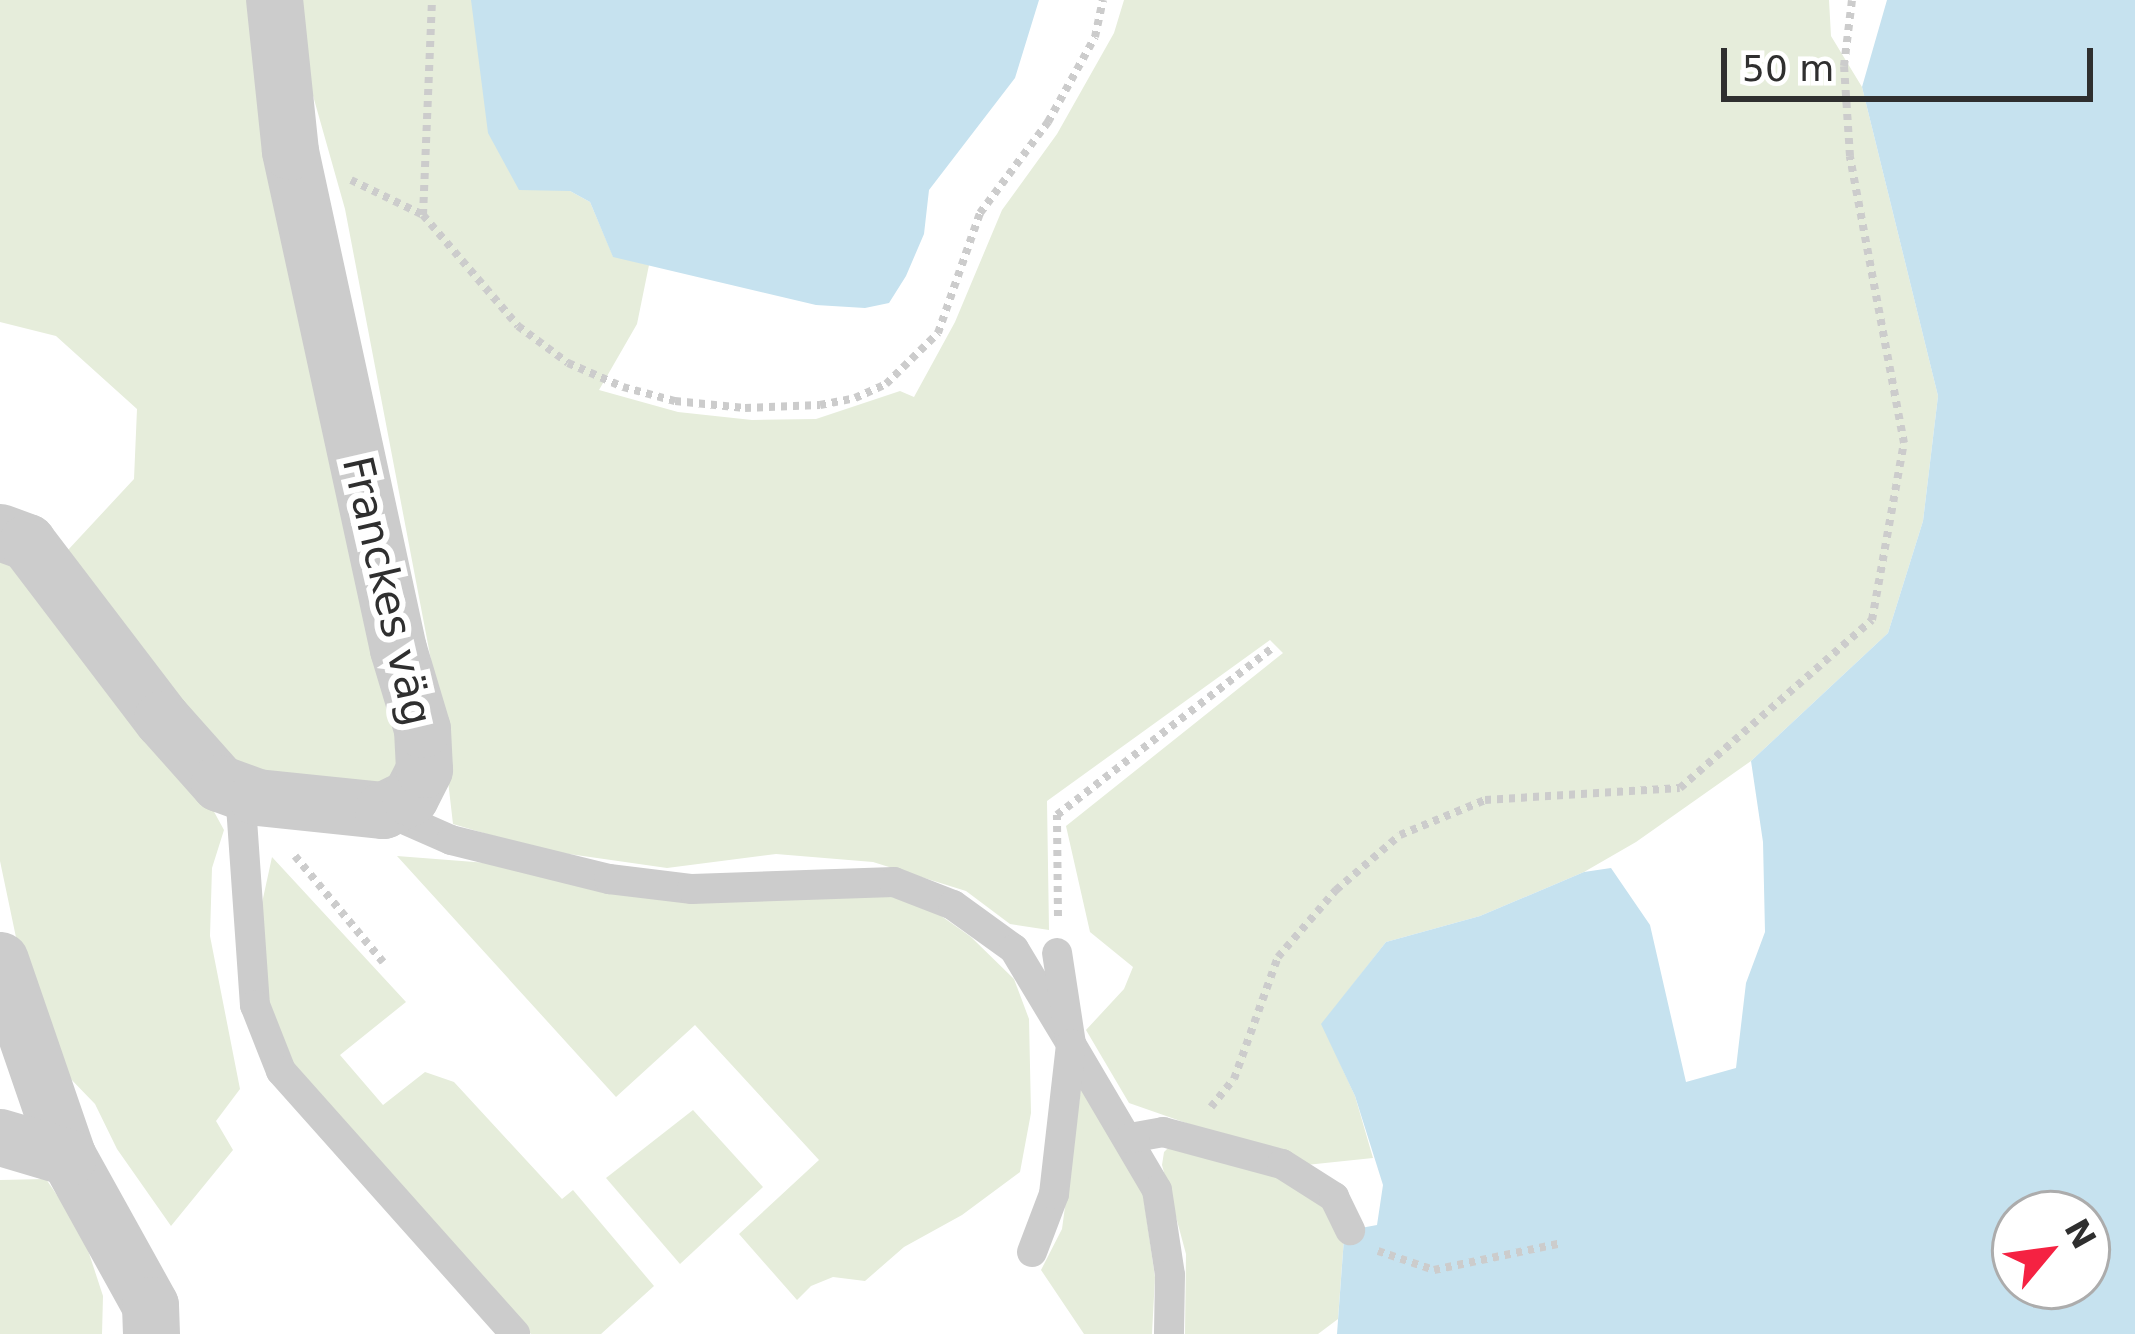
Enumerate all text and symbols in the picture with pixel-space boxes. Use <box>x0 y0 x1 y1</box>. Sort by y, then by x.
scale bar <box>1727 24 2099 98</box>
text: 50 m <box>1742 48 1834 89</box>
street label: Franckes väg <box>332 451 442 731</box>
north arrow <box>1991 1190 2111 1310</box>
text: N <box>2057 1212 2104 1255</box>

